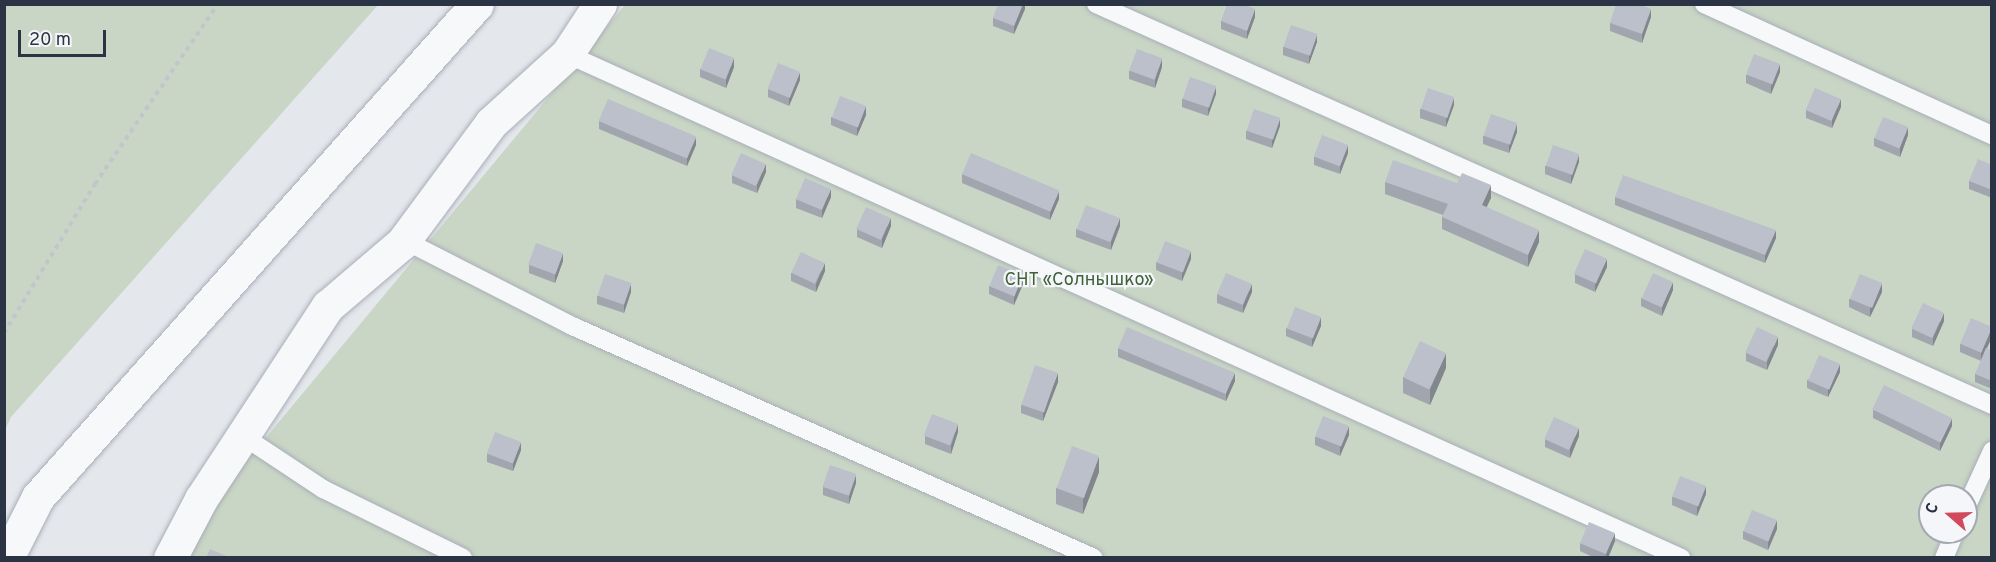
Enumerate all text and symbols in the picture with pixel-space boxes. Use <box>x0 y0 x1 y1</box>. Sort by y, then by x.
scale bar <box>21 18 110 56</box>
text: 20 m <box>29 29 71 52</box>
park label: СНТ «Солнышко» <box>1004 270 1154 292</box>
north arrow <box>1918 484 1978 544</box>
text: С <box>1922 500 1944 517</box>

